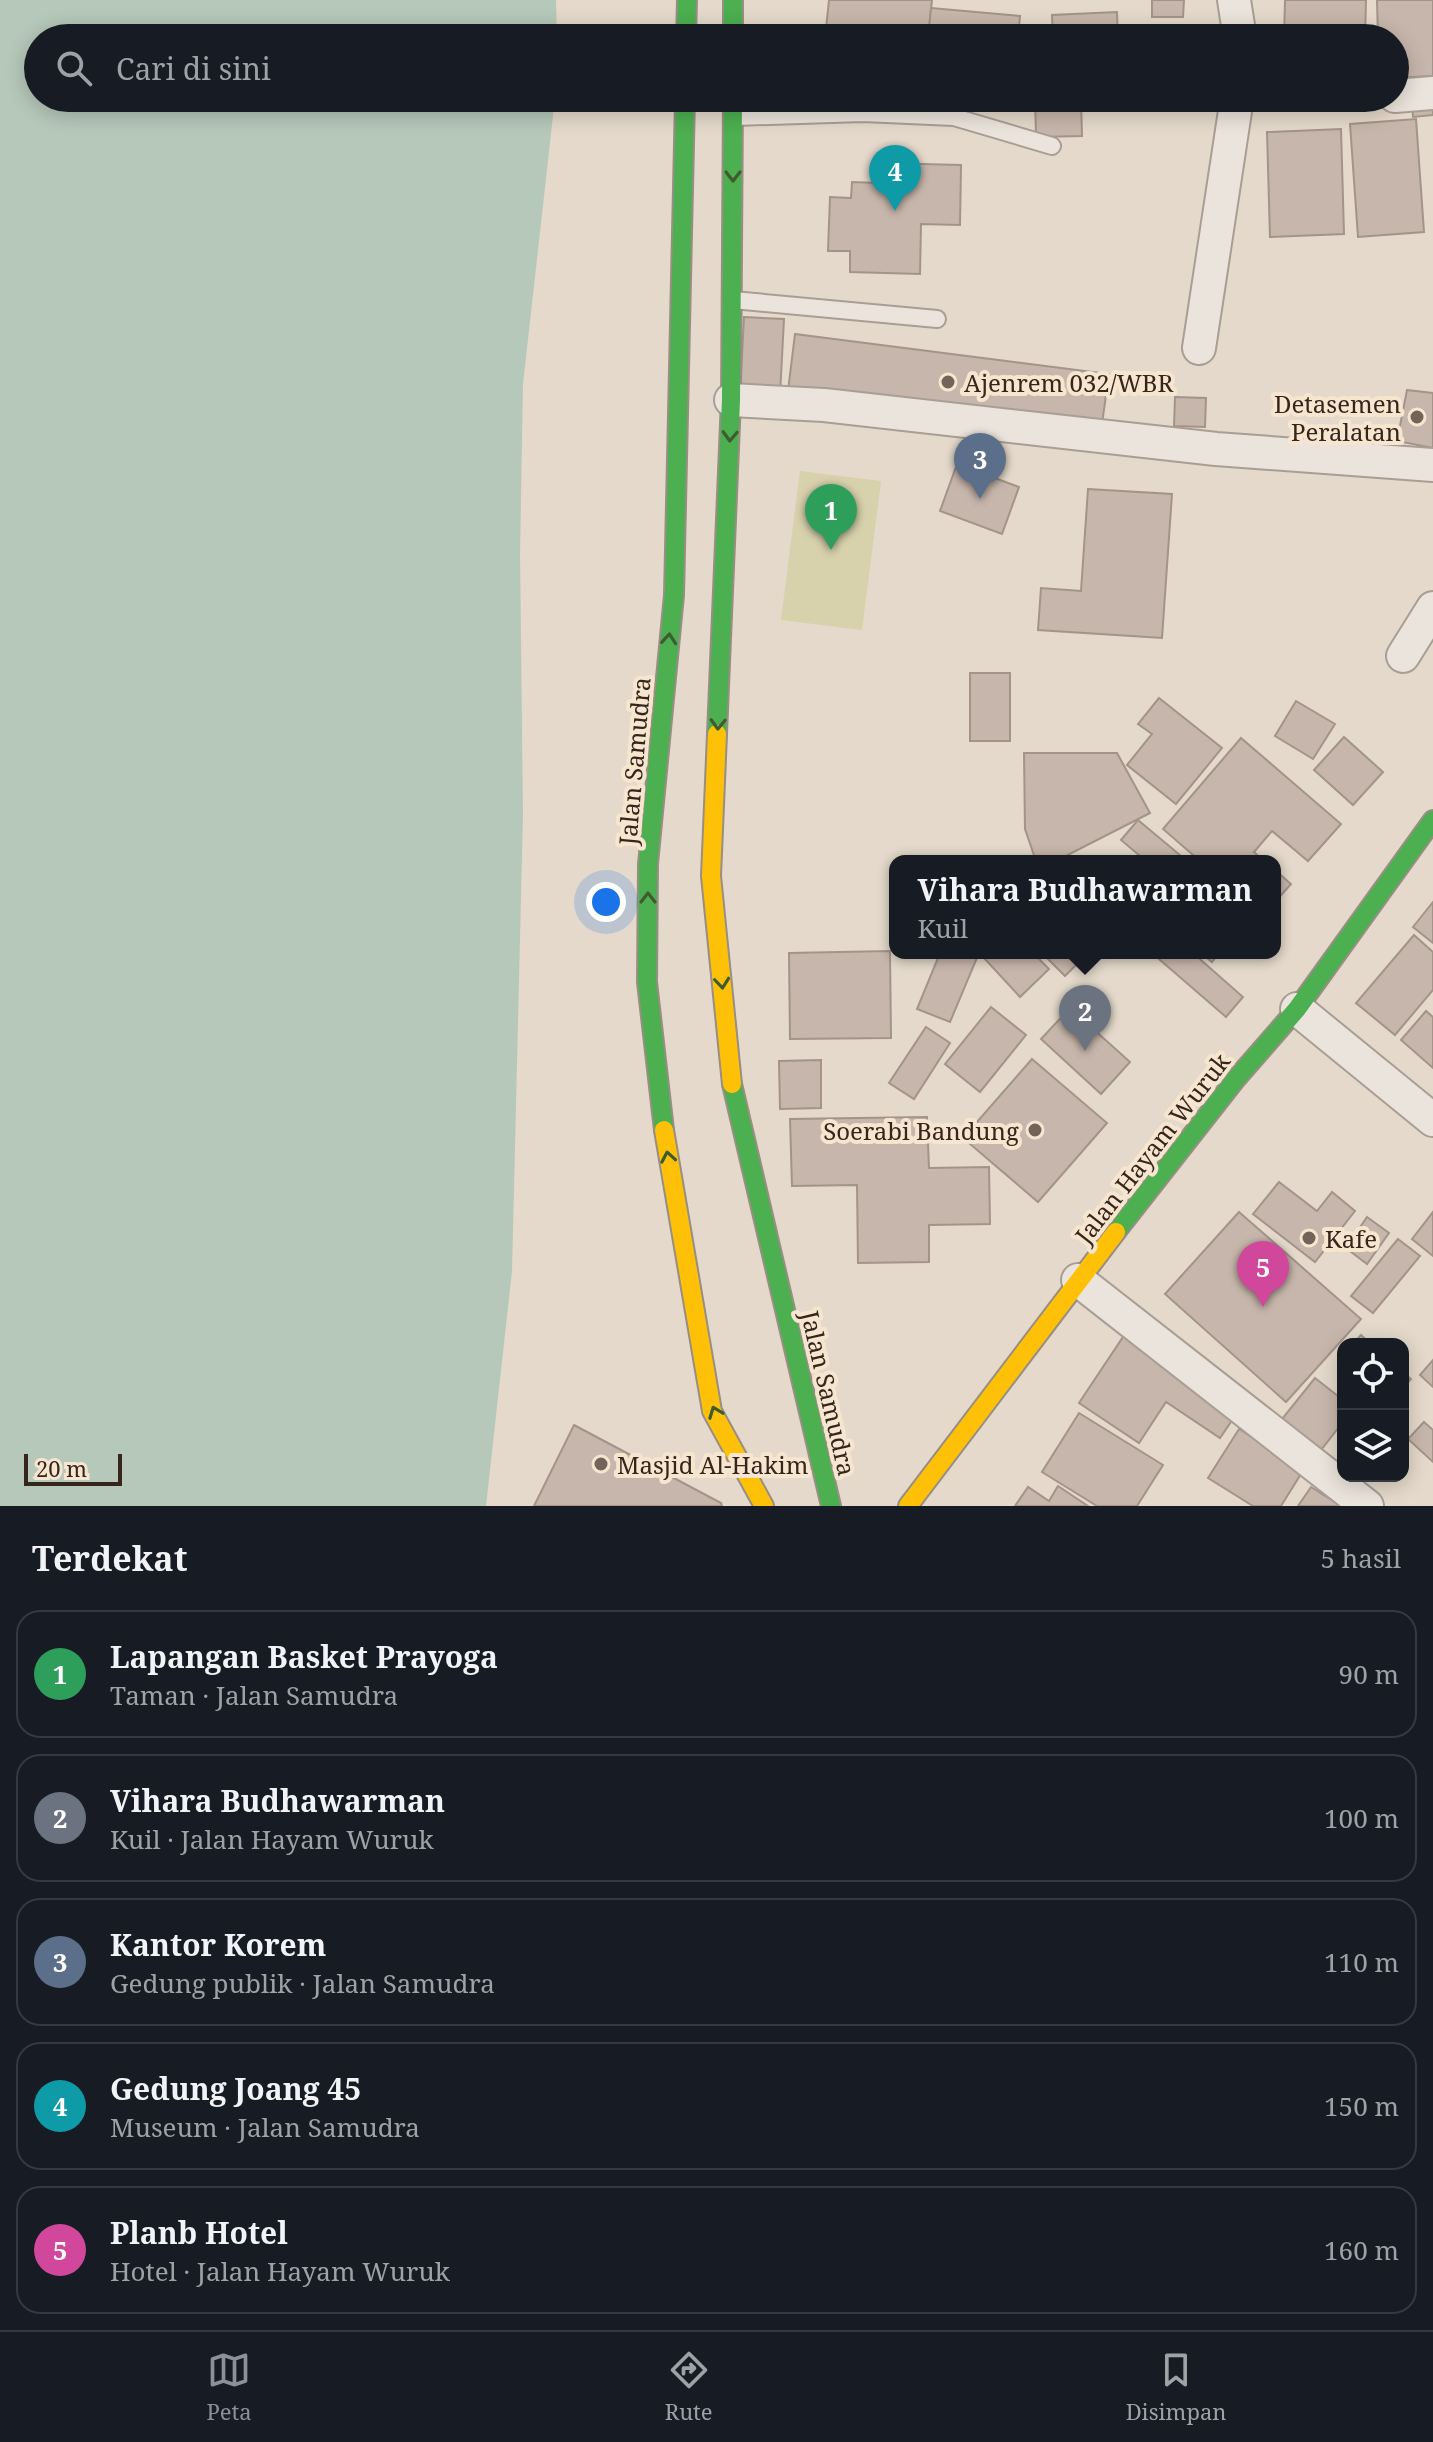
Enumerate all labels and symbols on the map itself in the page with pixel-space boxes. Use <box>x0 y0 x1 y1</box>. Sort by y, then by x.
pin: 4 <box>869 145 921 211</box>
one-way arrow <box>724 170 742 183</box>
place label: Ajenrem 032/WBR <box>964 366 1173 399</box>
marker: Ajenrem 032/WBR <box>939 373 957 391</box>
place label: Detasemen Peralatan <box>1274 387 1401 448</box>
marker: Detasemen Peralatan <box>1408 408 1426 426</box>
one-way arrow <box>721 430 738 443</box>
pin: 3 <box>954 433 1006 499</box>
pin: 1 <box>805 484 857 550</box>
one-way arrow <box>661 632 678 645</box>
street label: Jalan Samudra <box>610 676 658 847</box>
one-way arrow <box>709 718 726 731</box>
your location <box>586 882 626 922</box>
one-way arrow <box>639 891 657 904</box>
one-way arrow <box>713 977 730 990</box>
pin: 2 <box>1059 985 1111 1051</box>
street label: Jalan Hayam Wuruk <box>1066 1045 1238 1251</box>
place label: Soerabi Bandung <box>823 1114 1019 1147</box>
marker: Soerabi Bandung <box>1026 1121 1044 1139</box>
one-way arrow <box>661 1150 678 1164</box>
place label: Kafe <box>1325 1222 1377 1255</box>
marker: Kafe <box>1300 1229 1318 1247</box>
pin: 5 <box>1237 1241 1289 1307</box>
street label: Jalan Samudra <box>794 1306 864 1479</box>
one-way arrow <box>708 1406 725 1420</box>
place label: Masjid Al-Hakim <box>617 1448 809 1481</box>
scale bar <box>24 1450 122 1486</box>
marker: Masjid Al-Hakim <box>592 1455 610 1473</box>

